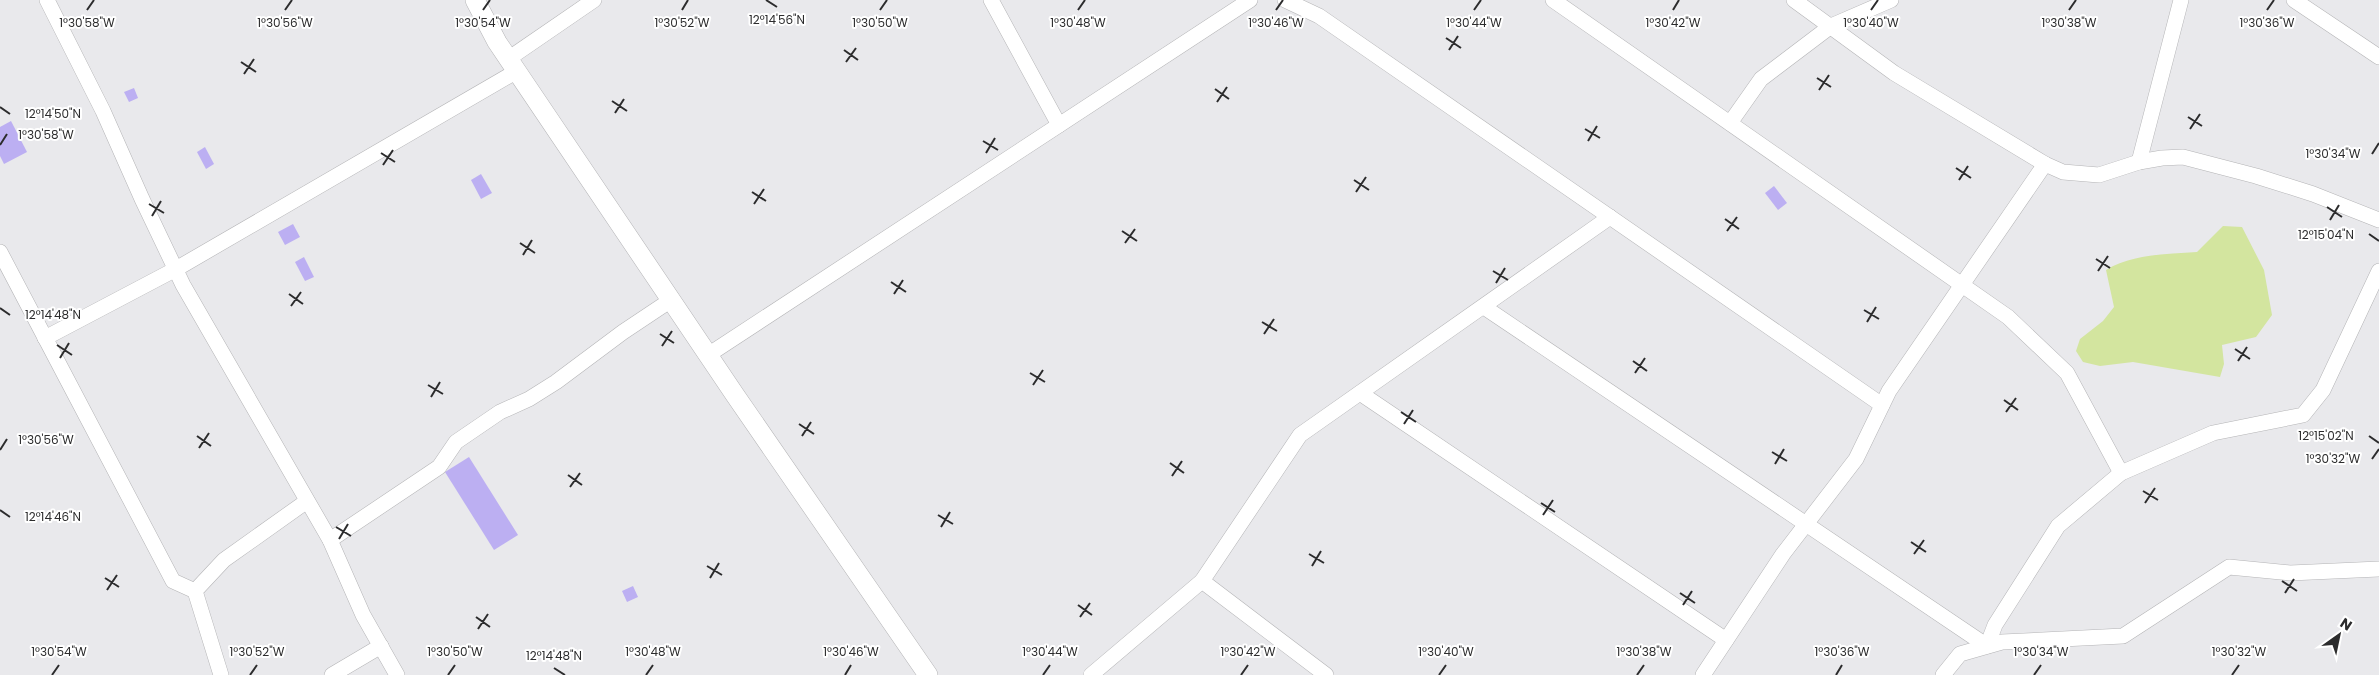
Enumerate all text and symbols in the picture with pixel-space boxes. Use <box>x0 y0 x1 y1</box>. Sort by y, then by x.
text: 12°14'56"N <box>749 11 805 28</box>
text: 1°30'58"W <box>59 14 115 31</box>
text: 1°30'56"W <box>257 14 313 31</box>
text: 1°30'54"W <box>455 14 511 31</box>
text: 1°30'52"W <box>655 14 710 31</box>
text: 1°30'50"W <box>852 14 908 31</box>
text: 1°30'48"W <box>1050 14 1106 31</box>
text: 1°30'46"W <box>1248 14 1304 31</box>
text: 1°30'44"W <box>1446 14 1502 31</box>
text: 1°30'42"W <box>1646 14 1701 31</box>
text: 1°30'40"W <box>1843 14 1899 31</box>
text: 1°30'38"W <box>2041 14 2097 31</box>
text: 1°30'36"W <box>2239 14 2295 31</box>
text: 12°14'50"N <box>25 105 81 122</box>
text: 1°30'58"W <box>18 126 74 143</box>
text: 1°30'34"W <box>2305 145 2361 162</box>
text: 12°15'04"N <box>2298 226 2354 243</box>
text: 12°14'48"N <box>25 306 81 323</box>
text: 12°15'02"N <box>2298 427 2354 444</box>
text: 1°30'56"W <box>18 431 74 448</box>
text: 1°30'32"W <box>2306 450 2361 467</box>
text: 12°14'46"N <box>25 508 81 525</box>
north arrow <box>2314 610 2364 660</box>
text: N <box>2336 613 2356 635</box>
text: 1°30'54"W <box>31 643 87 660</box>
text: 1°30'52"W <box>230 643 285 660</box>
text: 1°30'50"W <box>427 643 483 660</box>
text: 1°30'48"W <box>625 643 681 660</box>
text: 1°30'46"W <box>823 643 879 660</box>
text: 1°30'44"W <box>1022 643 1078 660</box>
text: 1°30'42"W <box>1221 643 1276 660</box>
text: 1°30'40"W <box>1418 643 1474 660</box>
text: 1°30'38"W <box>1616 643 1672 660</box>
text: 1°30'36"W <box>1814 643 1870 660</box>
text: 1°30'34"W <box>2013 643 2069 660</box>
text: 1°30'32"W <box>2212 643 2267 660</box>
text: 12°14'48"N <box>526 647 582 664</box>

